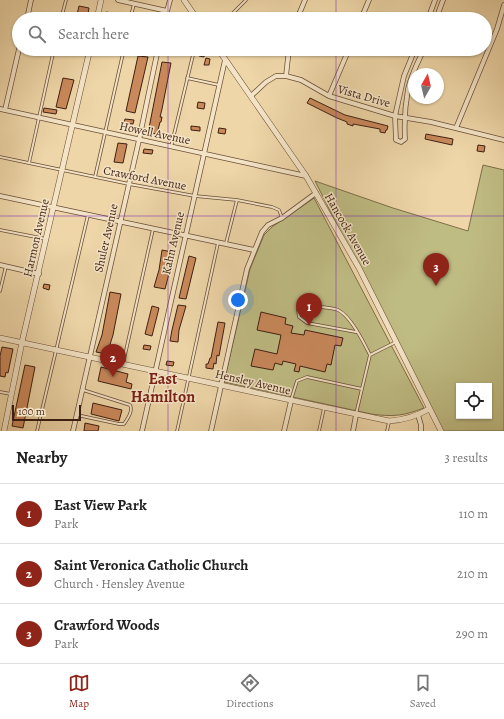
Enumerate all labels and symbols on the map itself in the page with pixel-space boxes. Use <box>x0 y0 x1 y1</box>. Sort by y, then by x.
north arrow <box>408 68 444 104</box>
street label: Vista Drive <box>335 81 392 111</box>
street label: Howell Avenue <box>118 118 192 148</box>
street label: Crawford Avenue <box>102 162 188 194</box>
street label: Hancock Avenue <box>321 190 375 268</box>
street label: Harmon Avenue <box>19 197 53 279</box>
street label: Shuler Avenue <box>90 202 122 274</box>
street label: Kahn Avenue <box>158 210 188 276</box>
pin: 3 <box>423 253 449 286</box>
your location <box>228 290 248 310</box>
pin: 1 <box>296 293 322 326</box>
pin: 2 <box>100 344 126 377</box>
street label: Hensley Avenue <box>214 366 292 398</box>
district label: East Hamilton <box>131 368 195 408</box>
scale bar <box>12 403 81 422</box>

